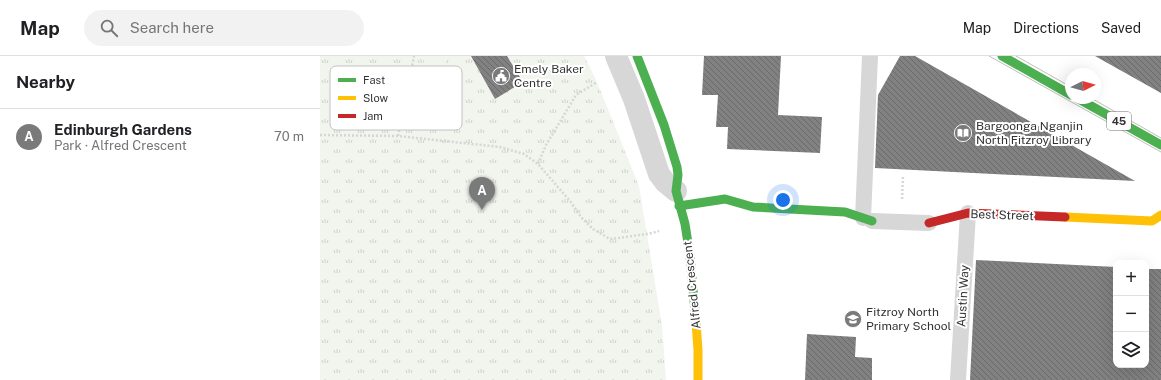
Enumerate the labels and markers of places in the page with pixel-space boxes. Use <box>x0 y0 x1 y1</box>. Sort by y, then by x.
place label: Emely Baker Centre <box>514 62 584 90</box>
public building icon: Emely Baker Centre <box>491 66 511 86</box>
place label: Bargoonga Nganjin North Fitzroy Library <box>976 119 1092 147</box>
library icon: Bargoonga Nganjin North Fitzroy Library <box>953 123 973 143</box>
pin: A <box>469 177 495 210</box>
place label: Fitzroy North Primary School <box>866 305 951 333</box>
school or university icon: Fitzroy North Primary School <box>843 309 863 329</box>

